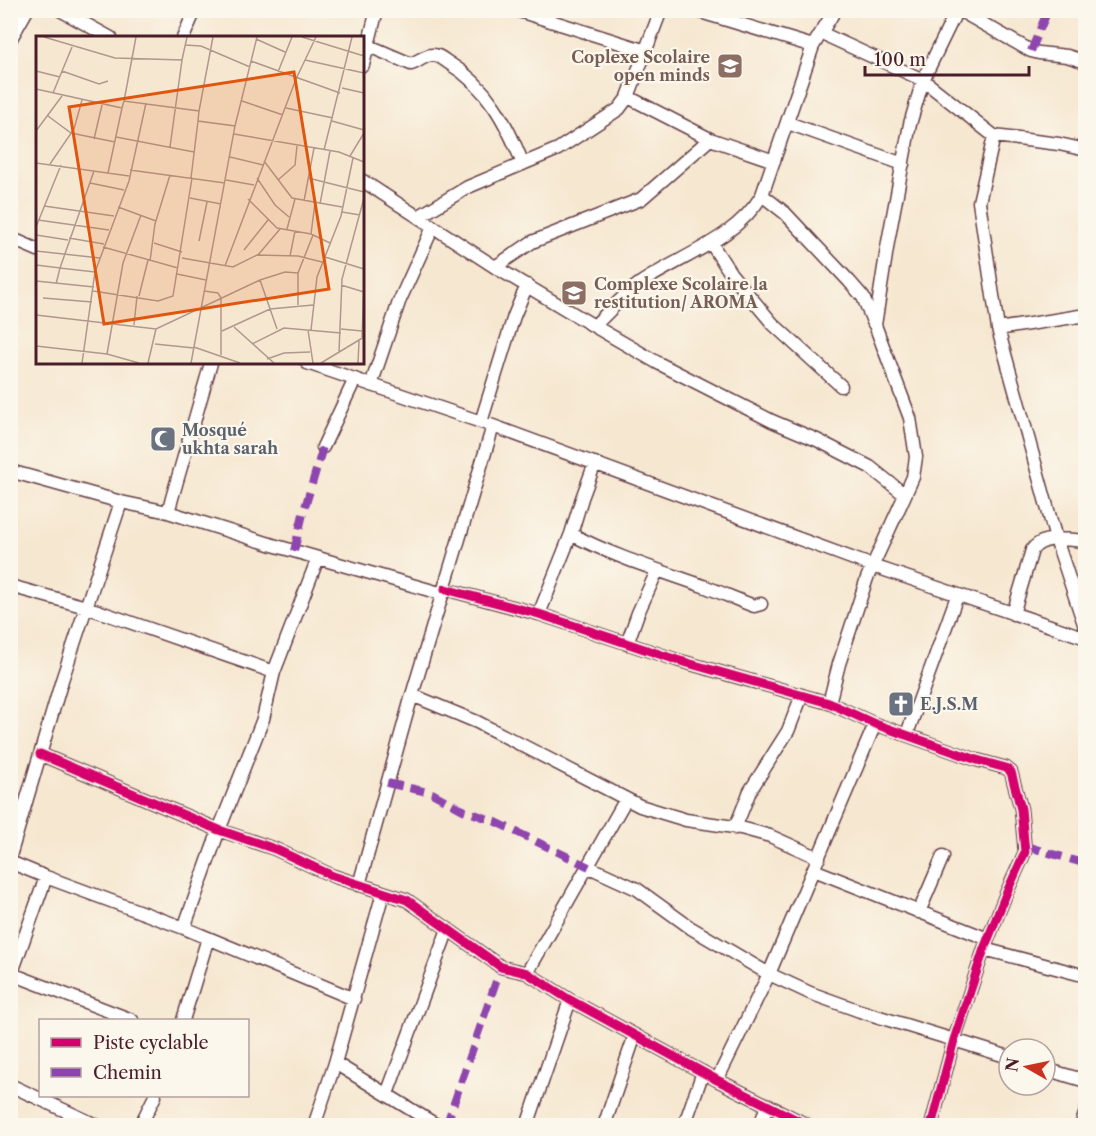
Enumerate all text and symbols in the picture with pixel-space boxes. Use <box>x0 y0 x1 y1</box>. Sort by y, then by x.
inset map <box>36 36 364 364</box>
scale bar <box>865 39 1028 77</box>
place label: Coplexe Scolaire open minds <box>571 47 710 85</box>
text: 100 m <box>874 49 926 71</box>
school or university icon: Coplexe Scolaire open minds <box>715 51 745 81</box>
place label: Complexe Scolaire la restitution/ AROMA <box>594 274 768 312</box>
school or university icon: Complexe Scolaire la restitution/ AROMA <box>559 278 589 308</box>
place label: Mosqué ukhta sarah <box>182 420 278 458</box>
mosque icon: Mosqué ukhta sarah <box>148 424 178 454</box>
church icon: E.J.S.M <box>886 689 916 719</box>
place label: E.J.S.M <box>920 694 978 714</box>
legend <box>39 1019 249 1097</box>
text: Piste cyclable <box>93 1032 209 1054</box>
north arrow <box>997 1037 1057 1097</box>
text: N <box>1001 1056 1023 1073</box>
text: Chemin <box>93 1062 162 1084</box>

